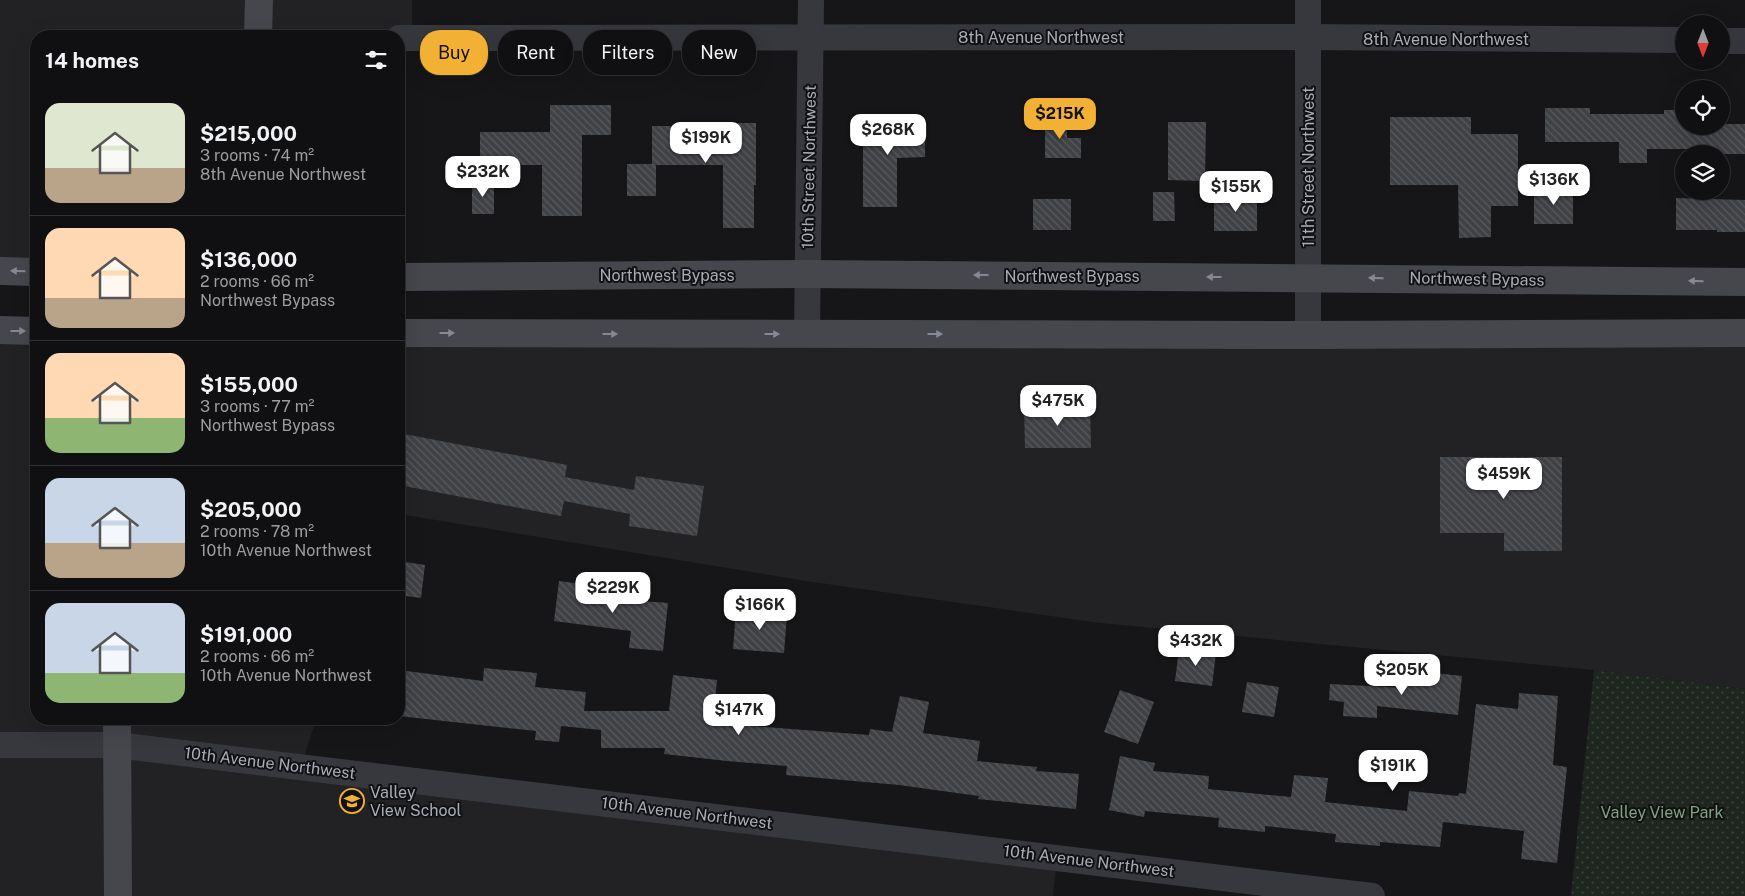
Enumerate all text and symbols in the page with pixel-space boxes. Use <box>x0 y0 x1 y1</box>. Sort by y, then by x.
north arrow <box>1675 15 1730 70</box>
map controls <box>1675 15 1730 200</box>
street label: 8th Avenue Northwest <box>958 28 1124 47</box>
chip: Buy <box>420 30 488 75</box>
chip: Rent <box>498 30 573 75</box>
chip: Filters <box>583 30 672 75</box>
chip: New <box>682 30 756 75</box>
street label: 8th Avenue Northwest <box>1363 30 1529 49</box>
icon: filters <box>362 46 390 74</box>
text: 14 homes <box>45 48 139 73</box>
button: locate <box>1675 80 1730 135</box>
street label: 10th Street Northwest <box>798 85 820 249</box>
street label: 11th Street Northwest <box>1299 87 1318 247</box>
pin: $215K <box>1025 98 1095 140</box>
text: $215K <box>1035 104 1085 123</box>
pin: $268K <box>853 114 923 156</box>
text: $268K <box>861 120 915 139</box>
text: $215,000 <box>200 121 297 146</box>
pin: $199K <box>671 121 741 164</box>
icon: home <box>85 123 145 183</box>
text: $199K <box>681 128 731 147</box>
button: layers <box>1675 145 1730 200</box>
text: 3 rooms · 74 m² <box>200 146 314 165</box>
pin: $232K <box>448 156 518 198</box>
text: $232K <box>456 162 510 181</box>
pin: $136K <box>1519 164 1589 206</box>
text: 8th Avenue Northwest <box>200 165 366 184</box>
pin: $155K <box>1201 170 1271 213</box>
text: $136K <box>1529 170 1579 189</box>
text: $155K <box>1211 177 1261 196</box>
text: $136,000 <box>200 247 297 272</box>
icon: home <box>85 248 145 308</box>
street label: Northwest Bypass <box>599 266 735 285</box>
one-way arrow <box>10 267 26 275</box>
street label: Northwest Bypass <box>1004 267 1140 286</box>
street label: Northwest Bypass <box>1409 268 1545 290</box>
one-way arrow <box>973 271 989 279</box>
text: 2 rooms · 66 m² <box>200 272 314 291</box>
one-way arrow <box>1206 273 1222 281</box>
one-way arrow <box>1368 274 1384 282</box>
one-way arrow <box>1688 277 1704 285</box>
text: Northwest Bypass <box>200 291 335 310</box>
one-way arrow <box>10 327 26 335</box>
one-way arrow <box>440 329 456 337</box>
one-way arrow <box>602 330 618 338</box>
one-way arrow <box>765 330 781 338</box>
one-way arrow <box>927 330 943 338</box>
text: $155,000 <box>200 372 298 397</box>
icon: home <box>85 373 145 433</box>
pin: $475K <box>1023 384 1093 427</box>
text: $475K <box>1031 391 1085 410</box>
text: 3 rooms · 77 m² <box>200 397 314 416</box>
text: Northwest Bypass <box>200 416 335 435</box>
pin: $459K <box>1469 458 1539 500</box>
text: $459K <box>1477 464 1531 483</box>
text: $205,000 <box>200 497 302 522</box>
icon: home <box>85 498 145 558</box>
text: 2 rooms · 78 m² <box>200 522 314 541</box>
text: 10th Avenue Northwest <box>200 541 372 560</box>
pin: $229K <box>578 572 648 614</box>
text: $229K <box>586 578 640 597</box>
pin: $166K <box>725 588 795 631</box>
text: $166K <box>735 595 785 614</box>
text: $191,000 <box>200 622 292 647</box>
icon: home <box>85 623 145 683</box>
pin: $432K <box>1161 624 1231 667</box>
text: $432K <box>1169 631 1223 650</box>
text: 2 rooms · 66 m² <box>200 647 314 666</box>
pin: $205K <box>1367 654 1437 696</box>
text: $205K <box>1375 660 1429 679</box>
text: 10th Avenue Northwest <box>200 666 372 685</box>
pin: $147K <box>704 694 774 736</box>
text: $147K <box>714 700 764 719</box>
street label: 10th Avenue Northwest <box>183 743 357 783</box>
pin: $191K <box>1358 750 1428 792</box>
text: $191K <box>1370 756 1416 775</box>
place label: Valley View School <box>370 783 462 820</box>
school or university icon: Valley View School <box>339 788 365 814</box>
street label: 10th Avenue Northwest <box>600 793 774 833</box>
park label: Valley View Park <box>1600 803 1724 822</box>
street label: 10th Avenue Northwest <box>1002 841 1176 881</box>

